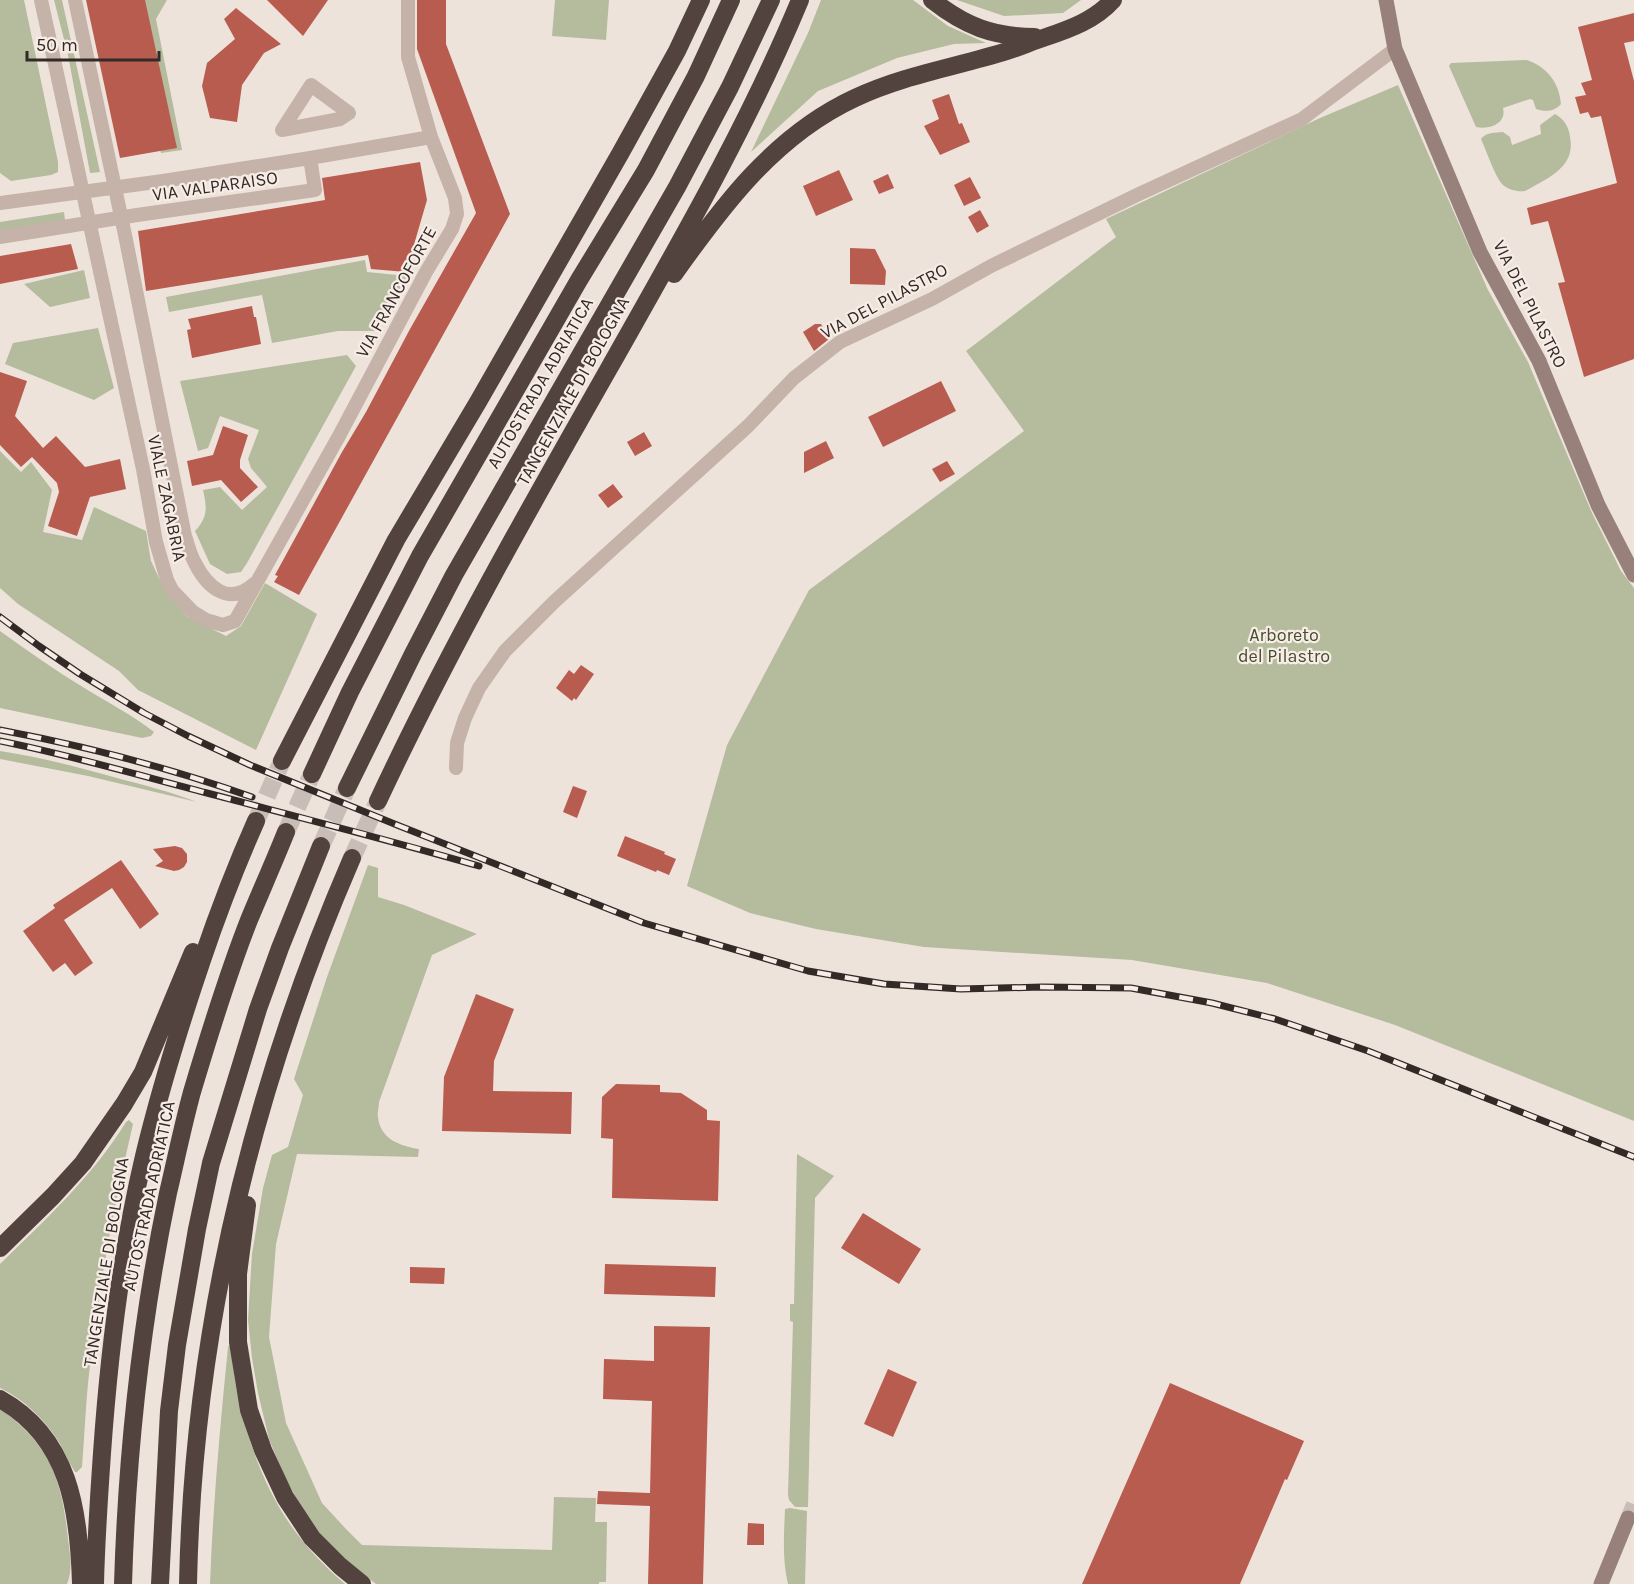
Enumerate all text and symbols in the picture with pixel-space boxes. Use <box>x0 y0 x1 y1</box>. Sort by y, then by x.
scale bar <box>27 24 159 62</box>
text: 50 m <box>36 34 78 56</box>
street label: VIA VALPARAISO <box>151 166 279 206</box>
street label: VIA FRANCOFORTE <box>351 222 441 362</box>
street label: VIA DEL PILASTRO <box>1488 236 1572 372</box>
street label: VIA DEL PILASTRO <box>817 258 951 344</box>
street label: TANGENZIALE DI BOLOGNA <box>512 293 634 489</box>
street label: AUTOSTRADA ADRIATICA <box>482 294 598 472</box>
street label: VIALE ZAGABRIA <box>143 433 191 563</box>
park label: Arboreto del Pilastro <box>1238 624 1330 667</box>
street label: AUTOSTRADA ADRIATICA <box>118 1099 180 1293</box>
street label: TANGENZIALE DI BOLOGNA <box>79 1156 133 1368</box>

